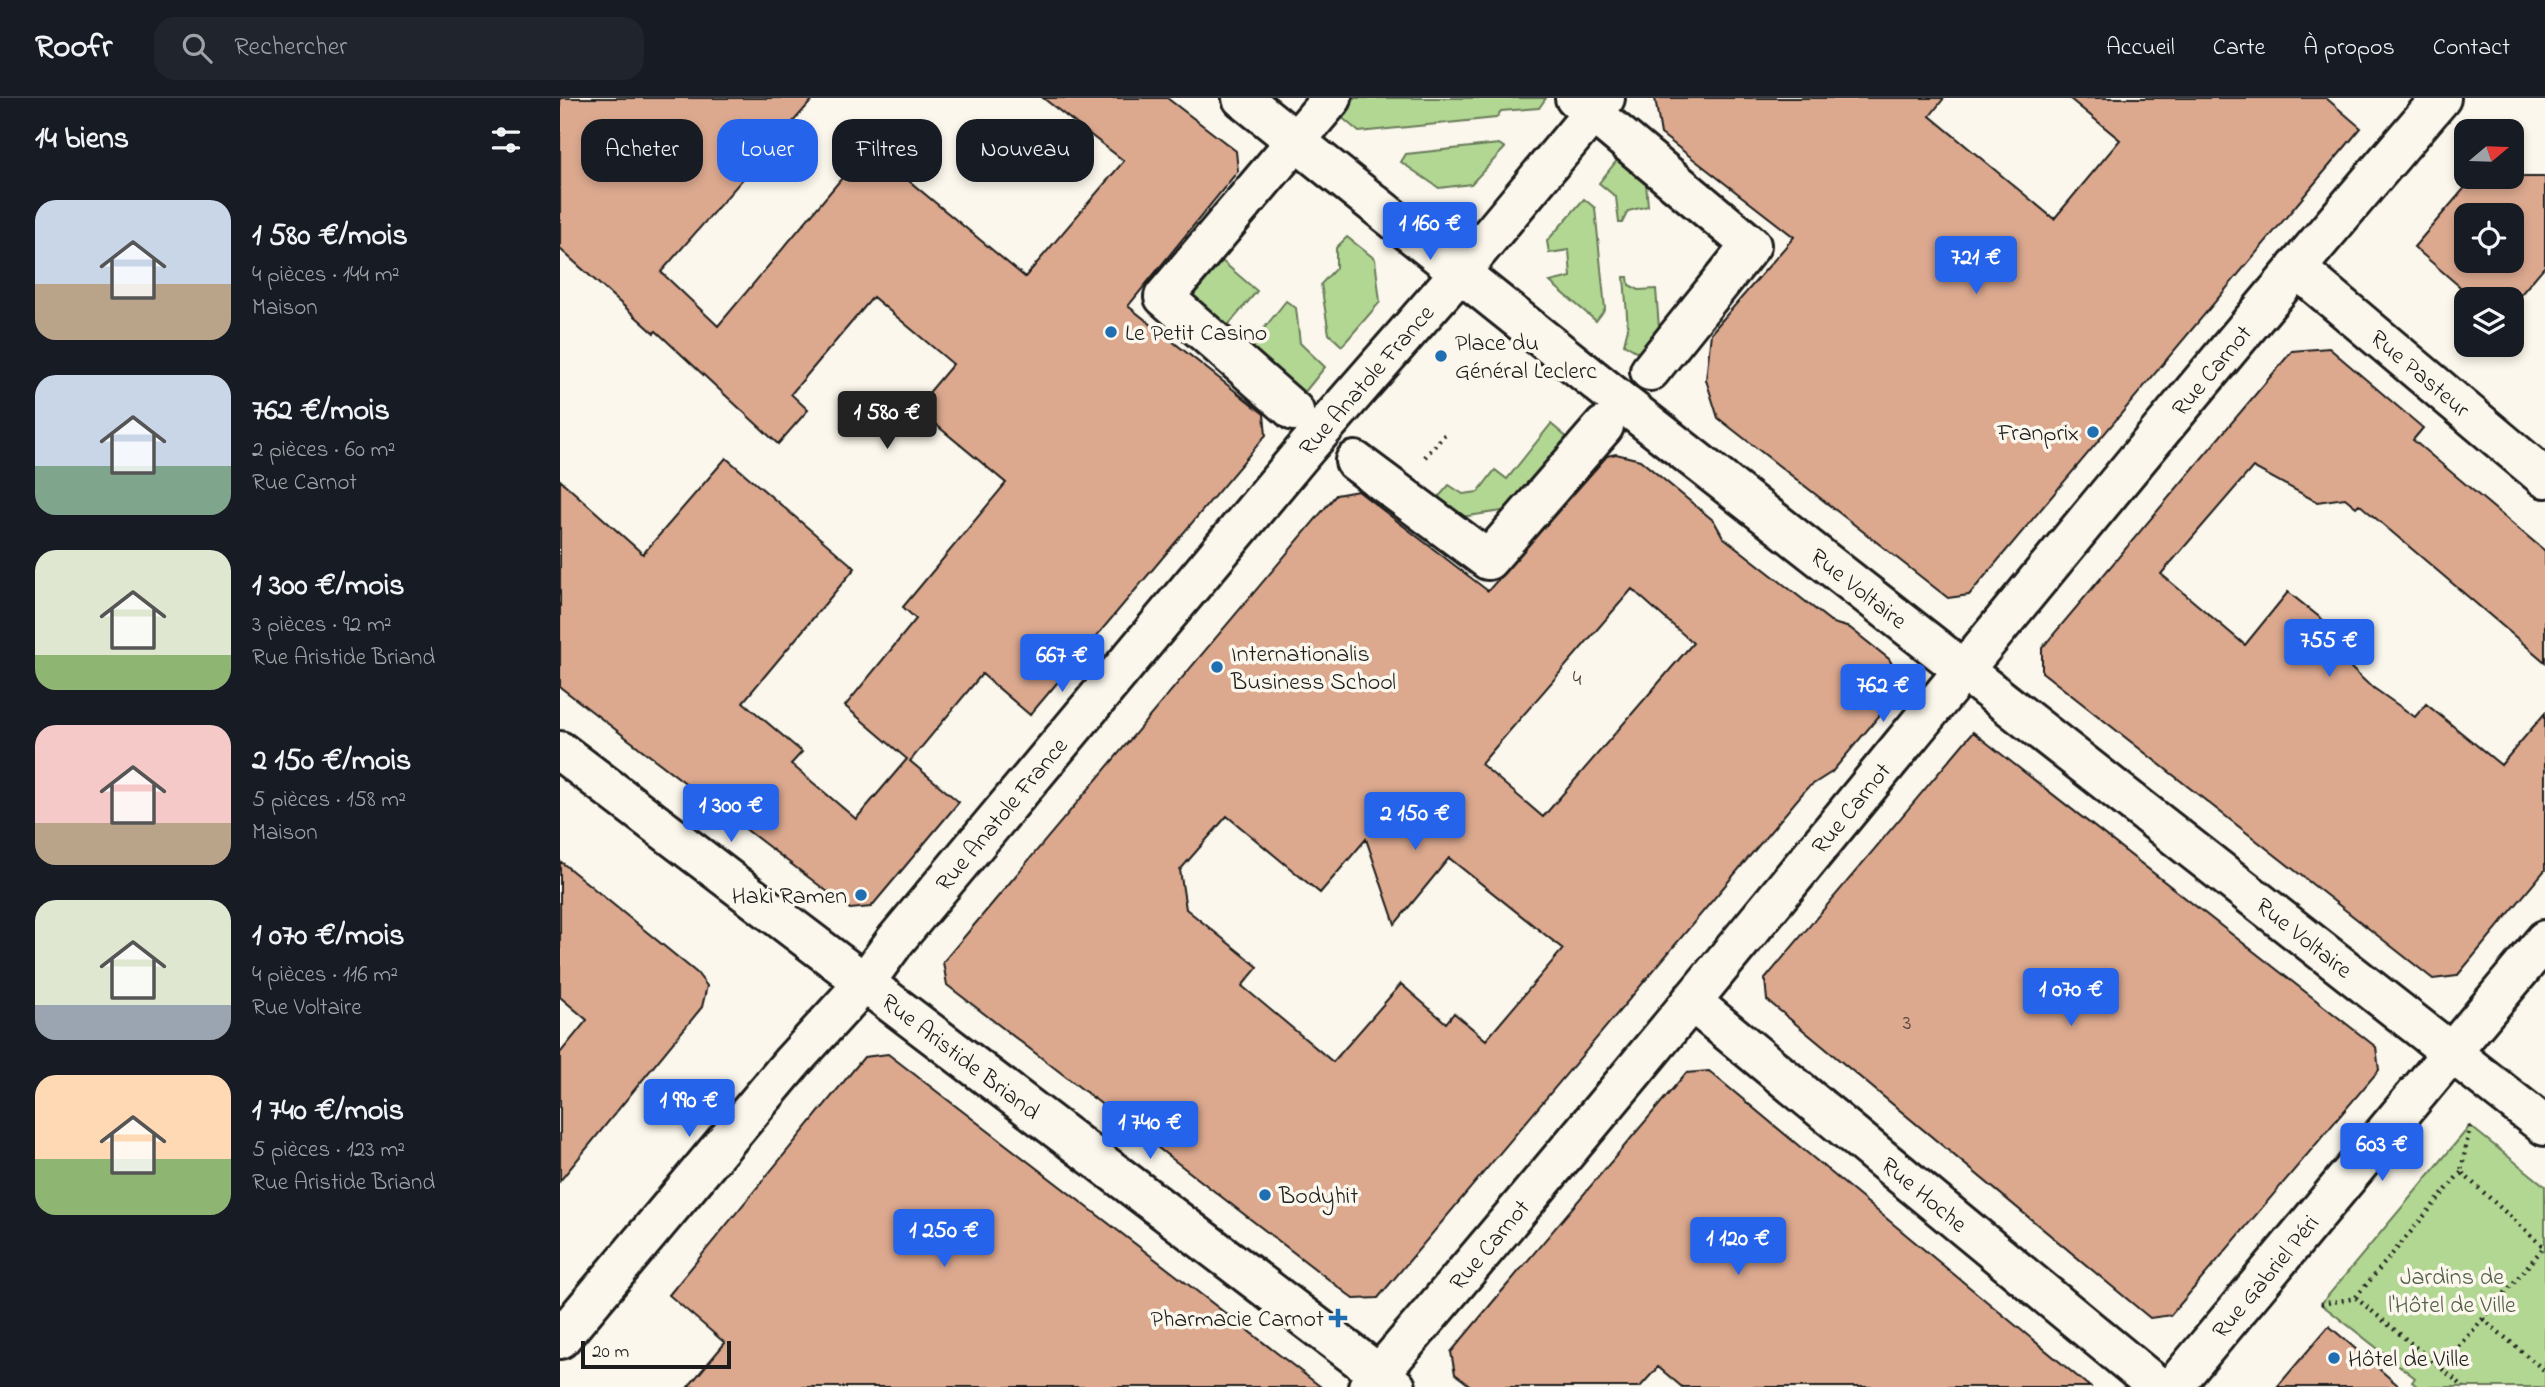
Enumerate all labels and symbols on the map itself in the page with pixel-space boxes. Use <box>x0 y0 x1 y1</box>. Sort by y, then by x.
north arrow <box>2454 119 2524 189</box>
pin: 1 160 € <box>1365 202 1495 262</box>
pin: 721 € <box>1927 236 2025 296</box>
street label: Rue Anatole France <box>1292 298 1444 465</box>
place label: Le Petit Casino <box>1125 317 1267 352</box>
street label: Rue Carnot <box>2165 318 2262 425</box>
street label: Rue Pasteur <box>2361 323 2477 428</box>
marker: Le Petit Casino <box>1103 324 1119 340</box>
place label: Place du Général Leclerc <box>1455 327 1597 390</box>
marker: Place du Général Leclerc <box>1433 348 1449 364</box>
pin: 1 580 € <box>822 392 952 451</box>
place label: Franprix <box>1997 417 2079 452</box>
marker: Franprix <box>2085 424 2101 440</box>
street label: Rue Voltaire <box>1802 541 1913 639</box>
pin: 755 € <box>2280 620 2378 679</box>
pin: 667 € <box>1013 634 1111 694</box>
place label: Internationalis Business School <box>1230 638 1396 701</box>
marker: Internationalis Business School <box>1209 659 1225 675</box>
pin: 762 € <box>1834 664 1932 724</box>
house number: 4 <box>1573 665 1582 695</box>
street label: Rue Anatole France <box>928 731 1078 900</box>
street label: Rue Carnot <box>1804 756 1901 863</box>
pin: 1 300 € <box>666 784 796 844</box>
pin: 2 150 € <box>1350 792 1480 852</box>
place label: Haki Ramen <box>732 880 847 915</box>
marker: Haki Ramen <box>853 887 869 903</box>
street label: Rue Voltaire <box>2247 890 2359 989</box>
pin: 1 070 € <box>2006 968 2136 1028</box>
street label: Rue Aristide Briand <box>873 986 1047 1130</box>
house number: 3 <box>1903 1009 1911 1039</box>
pin: 1 990 € <box>624 1080 754 1139</box>
pin: 1 740 € <box>1085 1102 1215 1161</box>
pin: 603 € <box>2333 1124 2431 1183</box>
street label: Rue Hoche <box>1872 1150 1974 1242</box>
place label: Bodyhit <box>1278 1180 1358 1216</box>
marker: Bodyhit <box>1257 1187 1273 1203</box>
street label: Rue Carnot <box>1442 1193 1540 1299</box>
street label: Rue Gabriel Péri <box>2205 1208 2329 1348</box>
pin: 1 250 € <box>879 1210 1009 1269</box>
pin: 1 120 € <box>1673 1218 1803 1277</box>
park label: Jardins de l'Hôtel de Ville <box>2388 1261 2516 1324</box>
place label: Pharmacie Carnot <box>1150 1303 1324 1338</box>
marker: Pharmacie Carnot <box>1330 1310 1346 1326</box>
scale bar <box>581 1338 732 1370</box>
place label: Hôtel de Ville <box>2348 1343 2469 1378</box>
marker: Hôtel de Ville <box>2326 1350 2342 1366</box>

